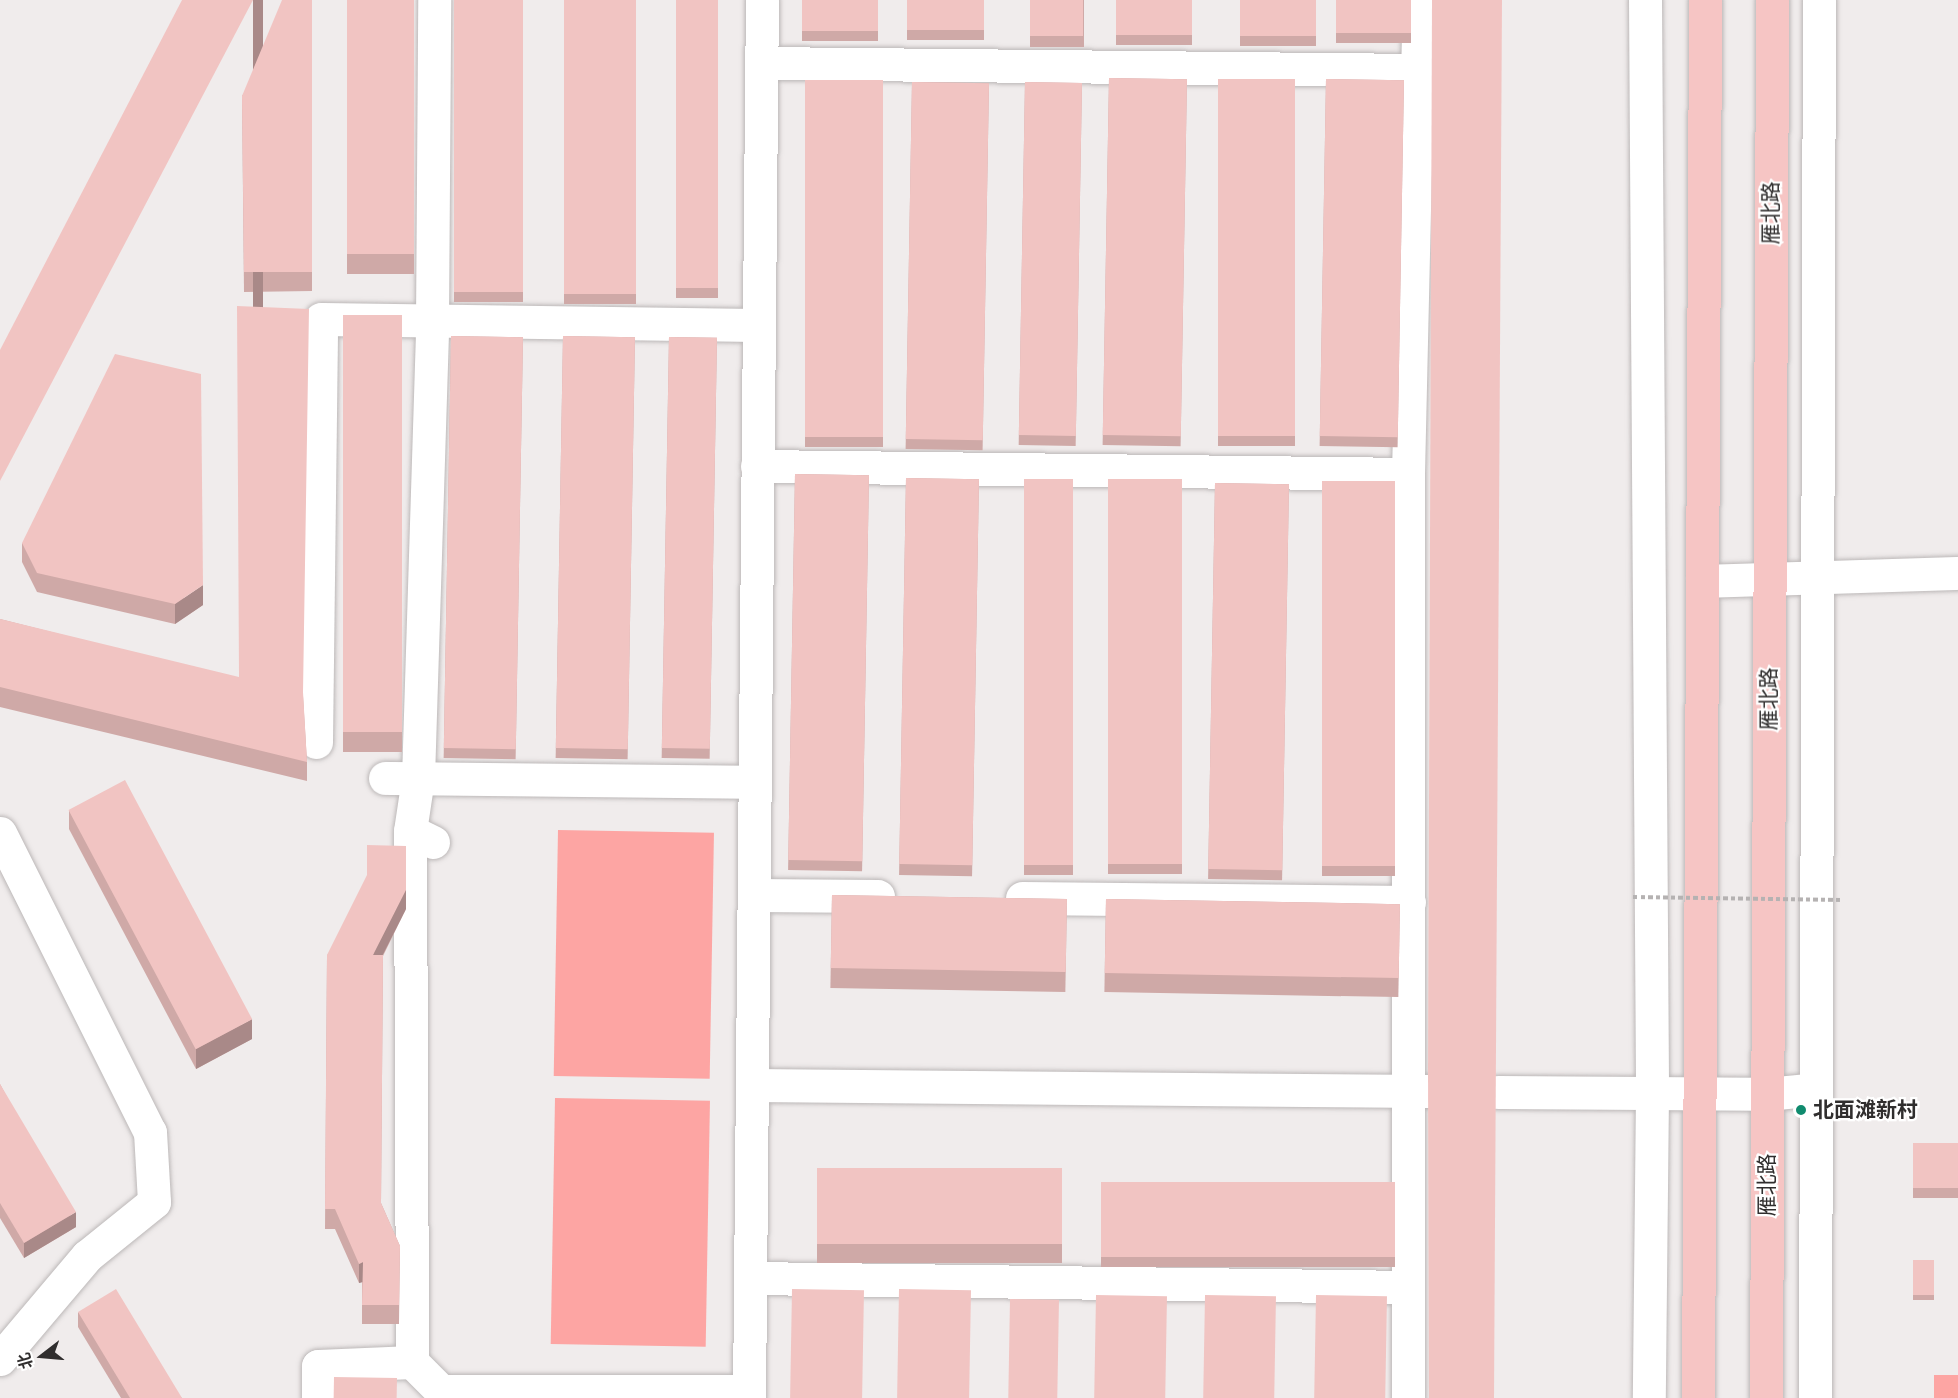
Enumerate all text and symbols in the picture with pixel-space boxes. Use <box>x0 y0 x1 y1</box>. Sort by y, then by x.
street label: 雁北路 <box>1758 182 1784 244</box>
street label: 雁北路 <box>1756 668 1782 730</box>
place label: 北面滩新村 <box>1813 1097 1918 1123</box>
marker: 北面滩新村 <box>1794 1103 1808 1117</box>
street label: 雁北路 <box>1754 1154 1780 1216</box>
north arrow <box>12 1326 72 1386</box>
text: 北 <box>13 1351 37 1371</box>

